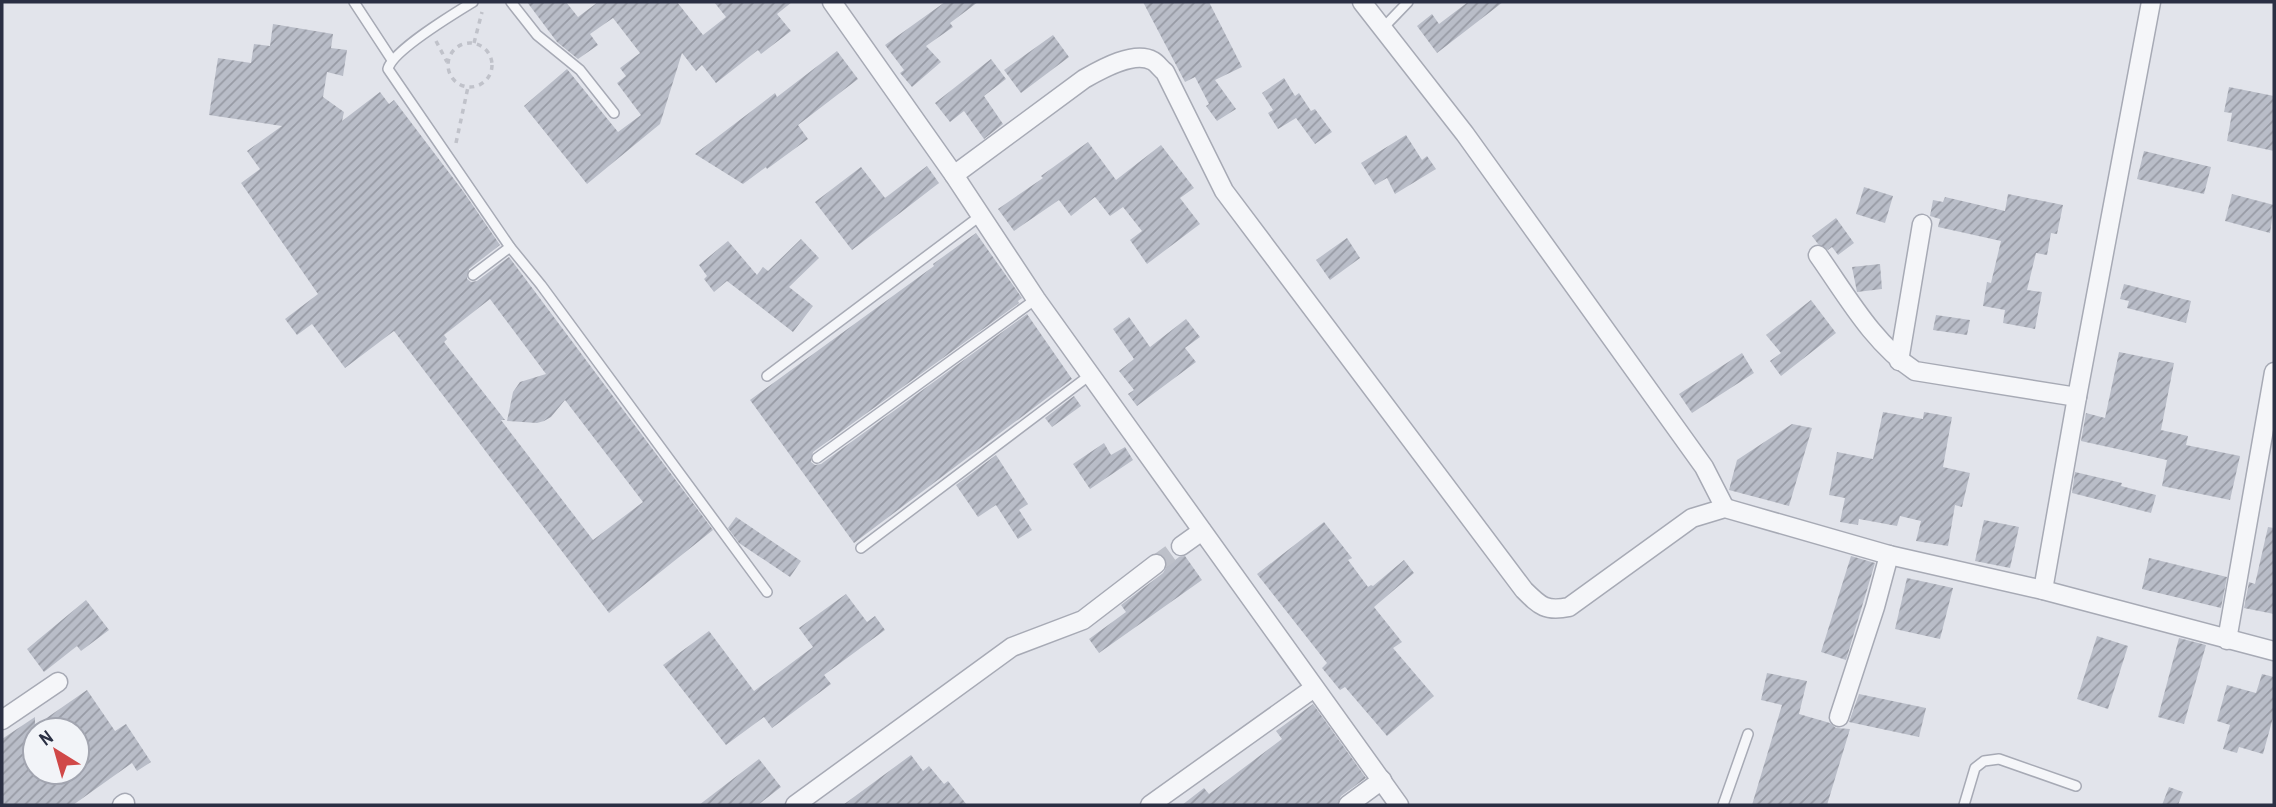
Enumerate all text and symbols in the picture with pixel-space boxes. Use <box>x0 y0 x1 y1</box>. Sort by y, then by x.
north arrow <box>21 716 91 786</box>
text: N <box>33 724 58 751</box>

